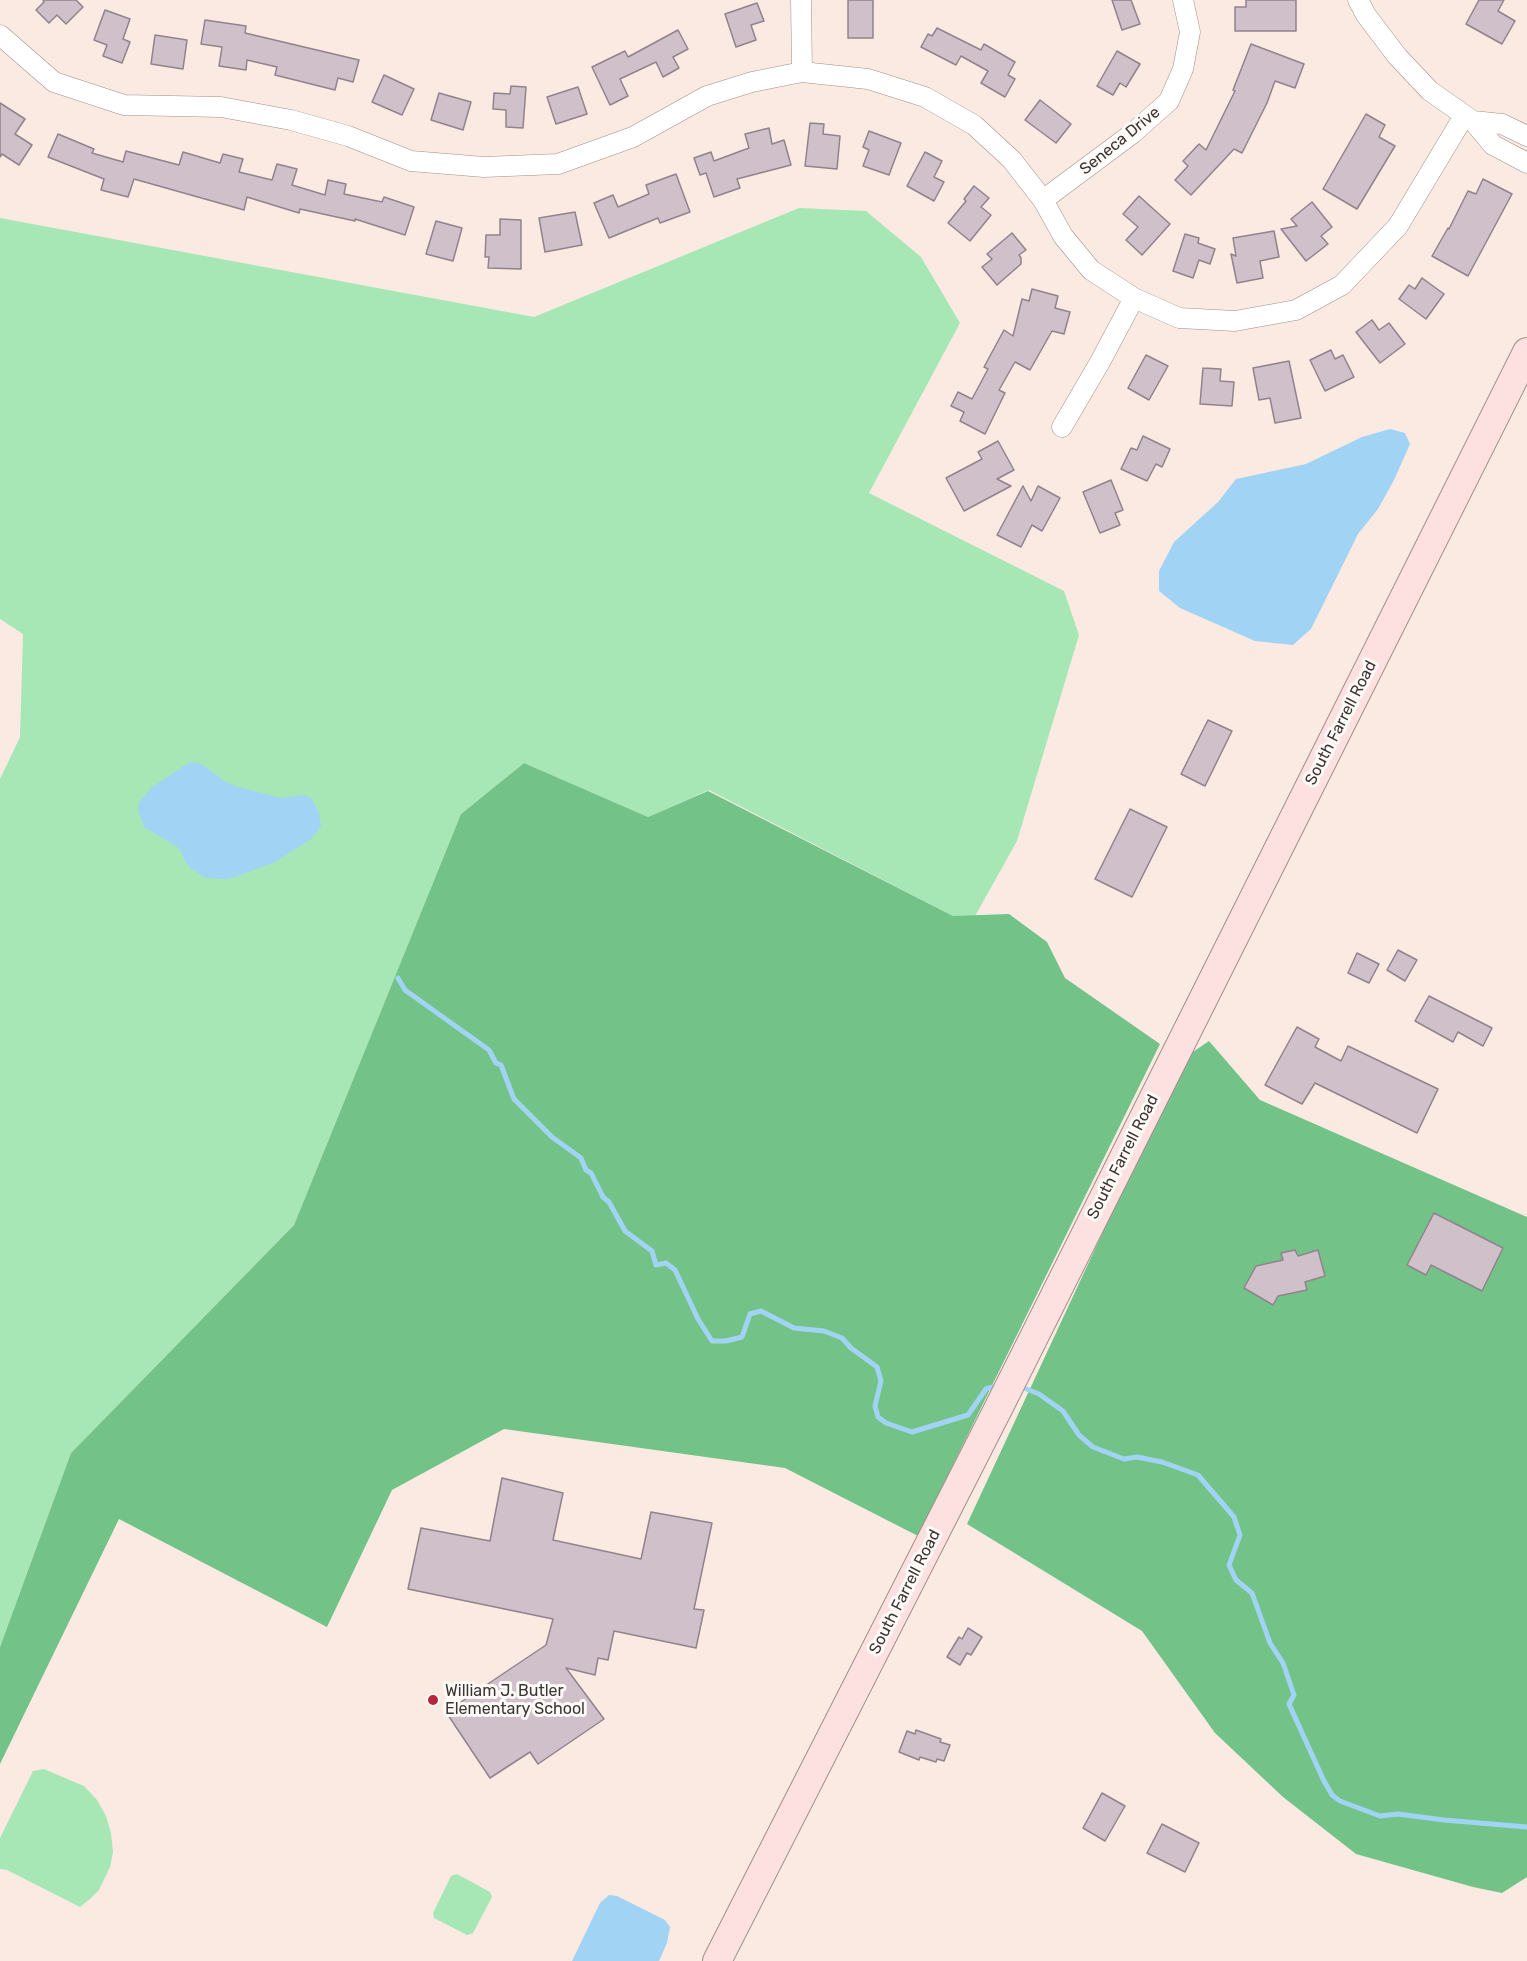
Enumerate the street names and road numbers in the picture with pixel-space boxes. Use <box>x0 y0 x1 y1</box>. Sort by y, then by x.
street label: Seneca Drive <box>1076 103 1164 179</box>
street label: South Farrell Road <box>1301 658 1381 788</box>
street label: South Farrell Road <box>1083 1092 1163 1222</box>
street label: South Farrell Road <box>865 1527 945 1657</box>

